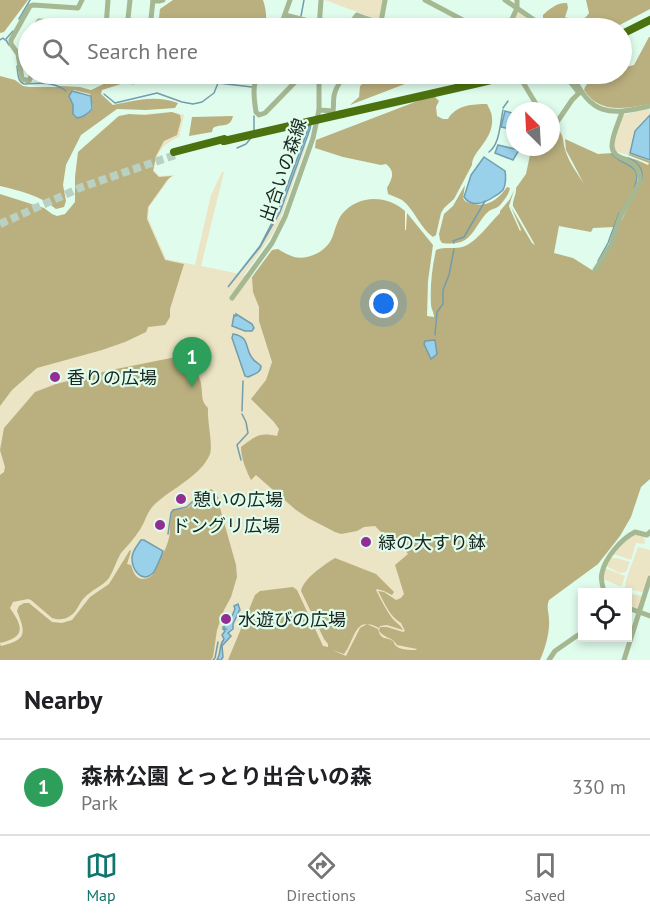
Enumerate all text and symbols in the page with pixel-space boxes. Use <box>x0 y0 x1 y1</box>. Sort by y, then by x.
search box <box>18 18 632 84</box>
icon: search <box>39 35 72 68</box>
text: Search here <box>87 37 198 65</box>
north arrow <box>506 102 560 156</box>
street label: 出合いの森線 <box>255 115 311 225</box>
your location <box>369 289 398 318</box>
pin: 1 <box>172 338 212 387</box>
place label: 香りの広場 <box>67 366 157 389</box>
marker: 香りの広場 <box>48 370 62 384</box>
place label: 憩いの広場 <box>193 488 283 511</box>
marker: 憩いの広場 <box>174 492 188 506</box>
place label: ドングリ広場 <box>172 514 280 537</box>
marker: ドングリ広場 <box>153 518 167 532</box>
place label: 緑の大すり鉢 <box>378 531 486 554</box>
marker: 緑の大すり鉢 <box>359 535 373 549</box>
map controls <box>578 588 632 642</box>
button: locate <box>578 588 632 642</box>
place label: 水遊びの広場 <box>238 608 346 631</box>
marker: 水遊びの広場 <box>219 612 233 626</box>
text: Nearby <box>24 683 102 716</box>
text: 森林公園 とっとり出合いの森 <box>81 762 372 790</box>
text: 1 <box>38 774 49 800</box>
text: 330 m <box>572 774 626 800</box>
text: Park <box>81 790 118 816</box>
tab: Map <box>85 849 118 905</box>
tab: Directions <box>287 849 356 905</box>
tab: Saved <box>525 849 565 905</box>

